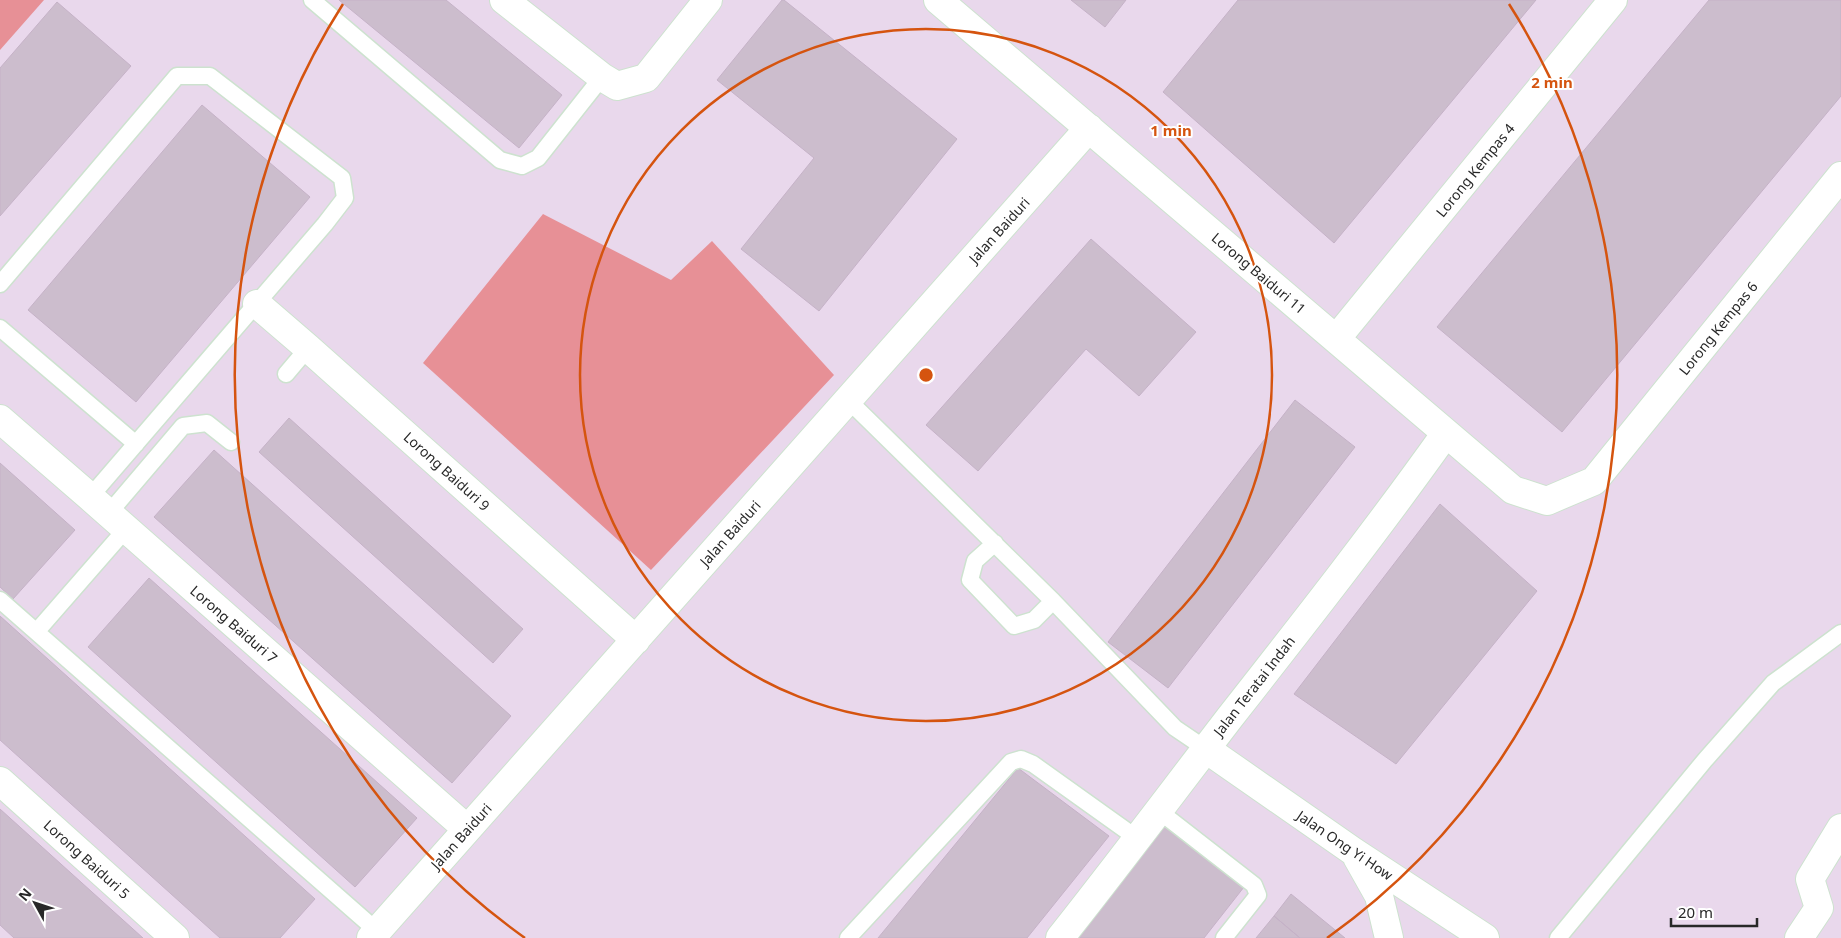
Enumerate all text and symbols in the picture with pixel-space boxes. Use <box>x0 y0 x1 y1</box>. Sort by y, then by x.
text: 2 min <box>1531 72 1573 92</box>
street label: Lorong Kempas 4 <box>1431 119 1519 221</box>
text: 1 min <box>1150 120 1192 140</box>
street label: Jalan Baiduri <box>963 193 1034 269</box>
street label: Lorong Baiduri 11 <box>1208 228 1310 318</box>
street label: Lorong Kempas 6 <box>1674 277 1762 379</box>
centre of rings <box>917 366 935 384</box>
street label: Lorong Baiduri 9 <box>400 427 494 515</box>
street label: Jalan Baiduri <box>694 496 765 572</box>
street label: Lorong Baiduri 7 <box>186 581 282 667</box>
street label: Jalan Teratai Indah <box>1208 632 1299 742</box>
street label: Jalan Baiduri <box>425 799 496 875</box>
street label: Jalan Ong Yi How <box>1292 805 1397 884</box>
street label: Lorong Baiduri 5 <box>40 815 134 903</box>
north arrow <box>10 878 60 928</box>
text: N <box>14 884 36 905</box>
scale bar <box>1671 896 1757 928</box>
text: 20 m <box>1678 902 1713 922</box>

